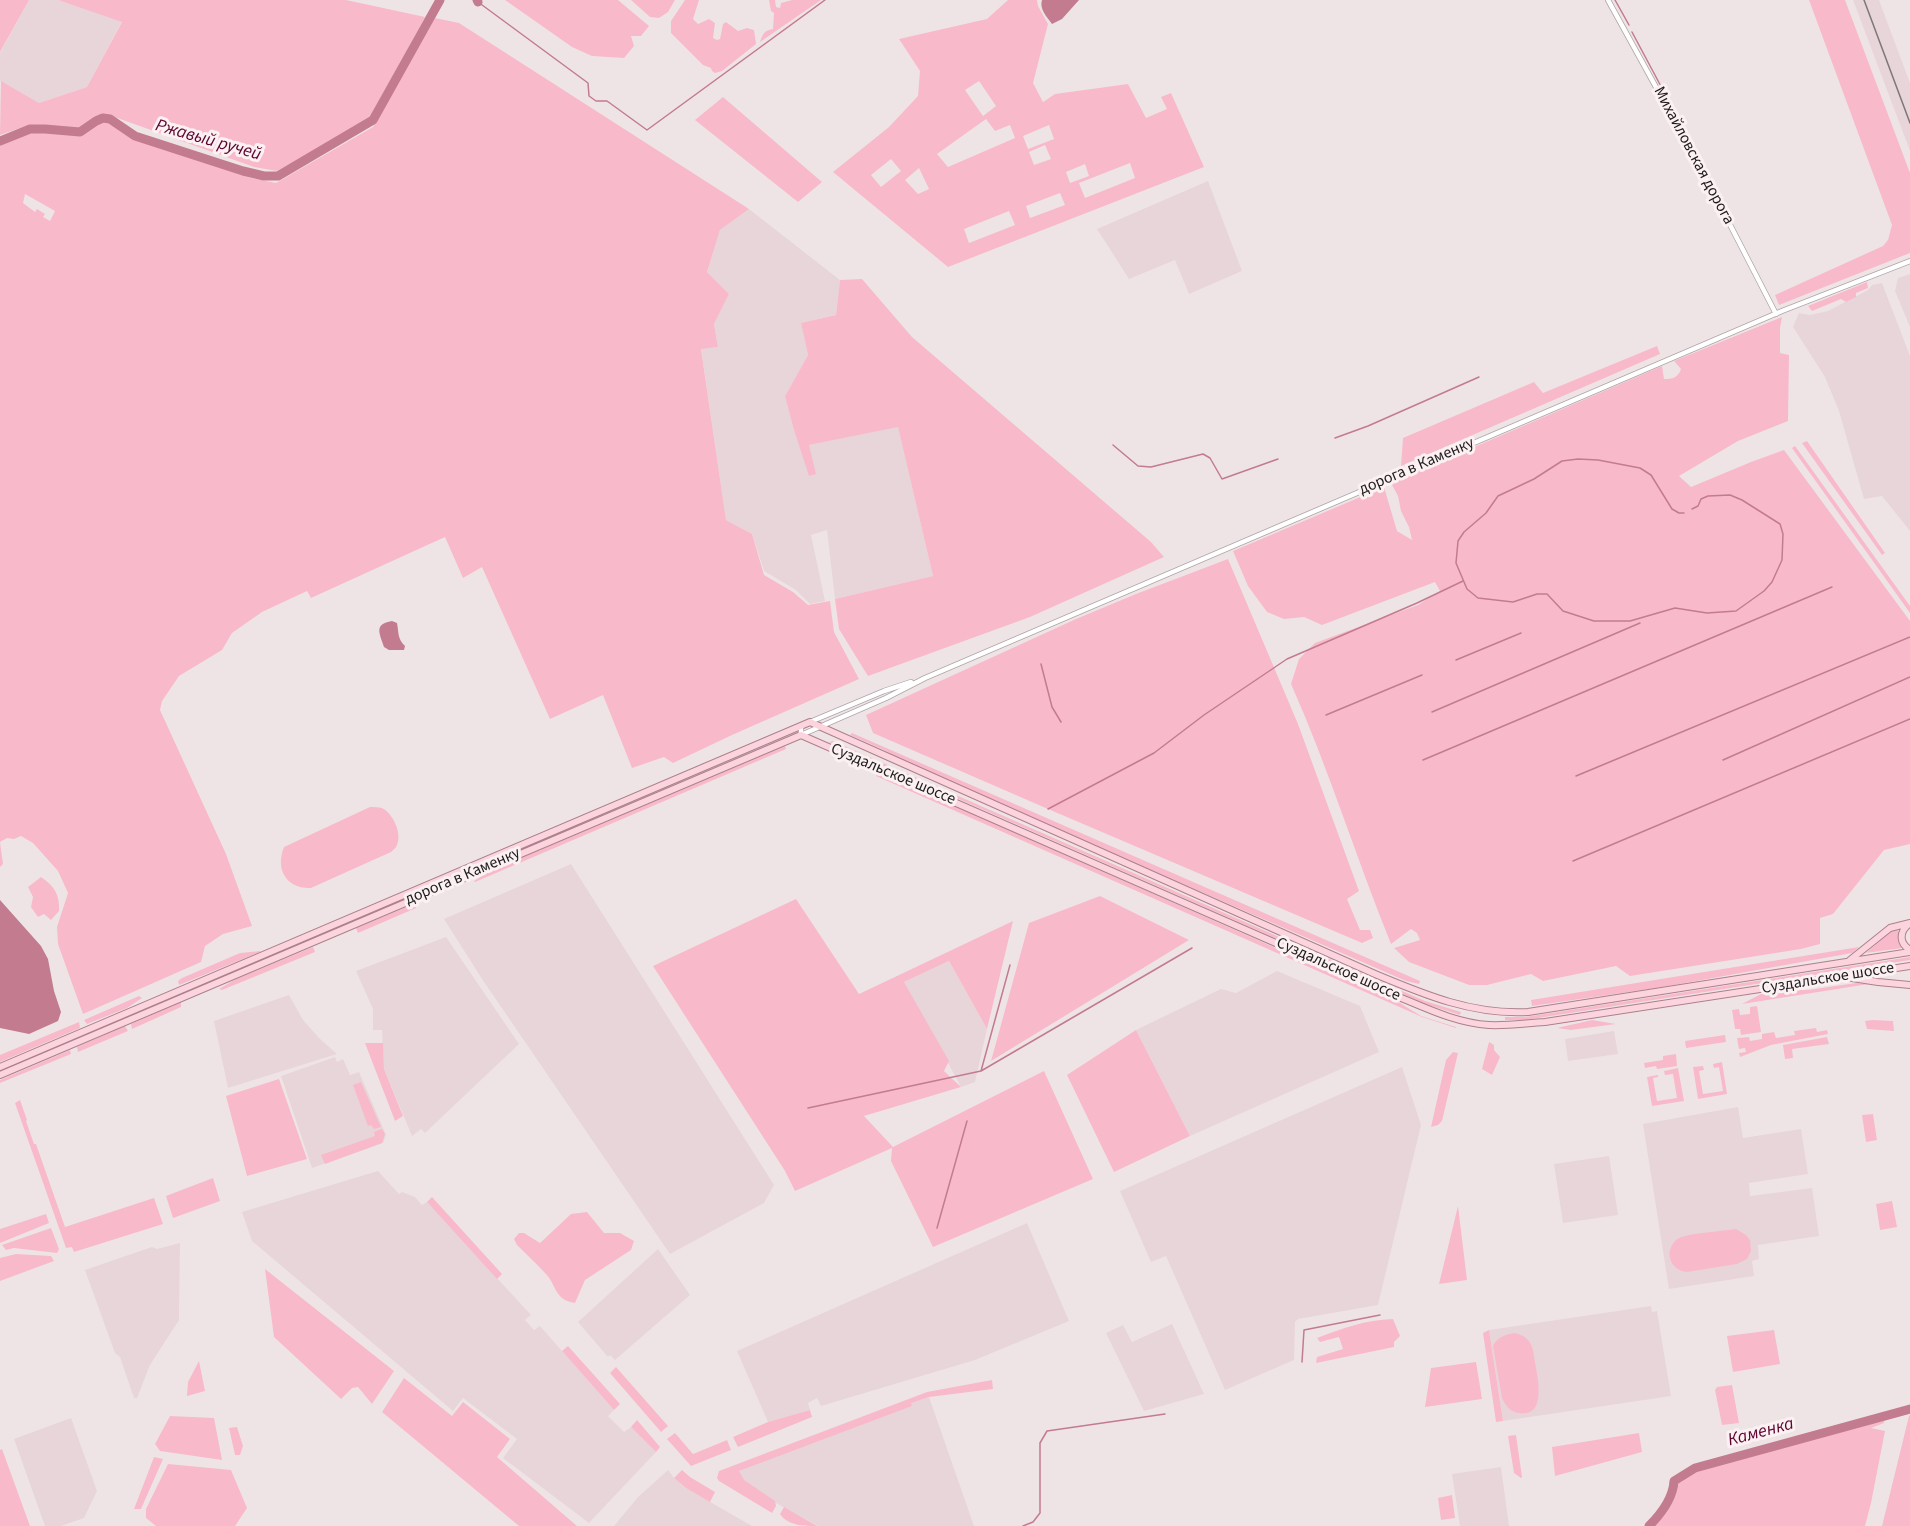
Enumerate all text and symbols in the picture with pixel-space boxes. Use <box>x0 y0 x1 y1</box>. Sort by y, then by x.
street label: Михайловская дорога <box>1649 84 1737 228</box>
water label: Ржавый ручей <box>153 116 263 166</box>
street label: дорога в Каменку <box>1357 434 1477 500</box>
street label: Суздальское шоссе <box>828 740 958 810</box>
street label: дорога в Каменку <box>403 844 523 910</box>
street label: Суздальское шоссе <box>1273 934 1403 1006</box>
street label: Суздальское шоссе <box>1760 959 1896 999</box>
water label: Каменка <box>1726 1414 1796 1452</box>

